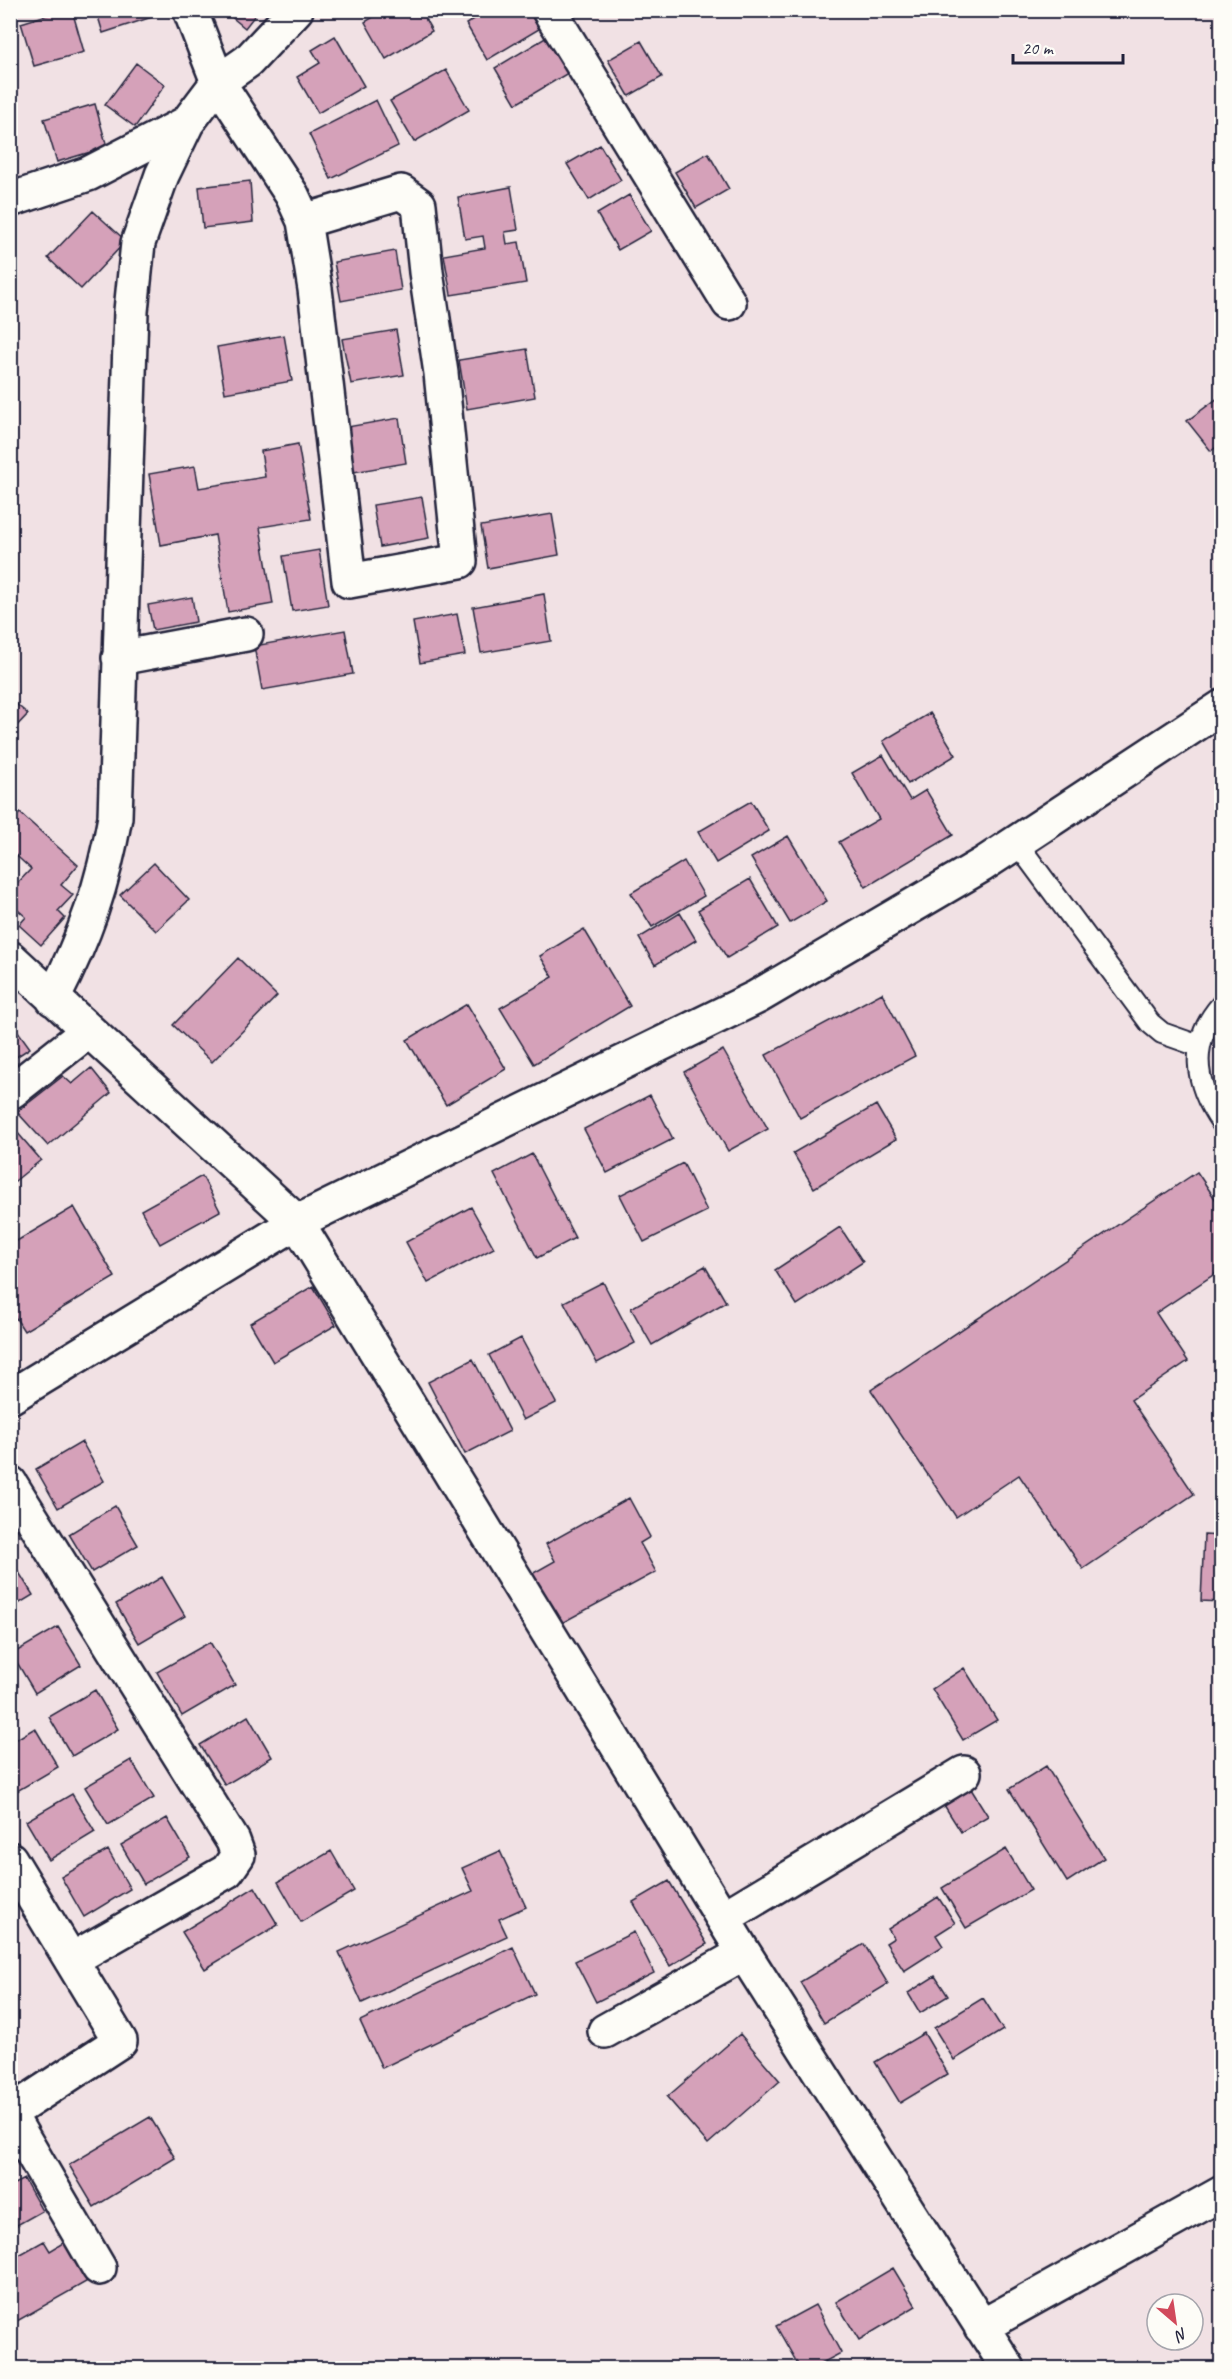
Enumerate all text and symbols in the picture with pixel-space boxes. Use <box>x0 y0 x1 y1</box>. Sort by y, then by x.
scale bar <box>1013 27 1122 65</box>
text: 20 m <box>1022 37 1055 59</box>
north arrow <box>1145 2292 1205 2352</box>
text: N <box>1170 2323 1191 2347</box>

